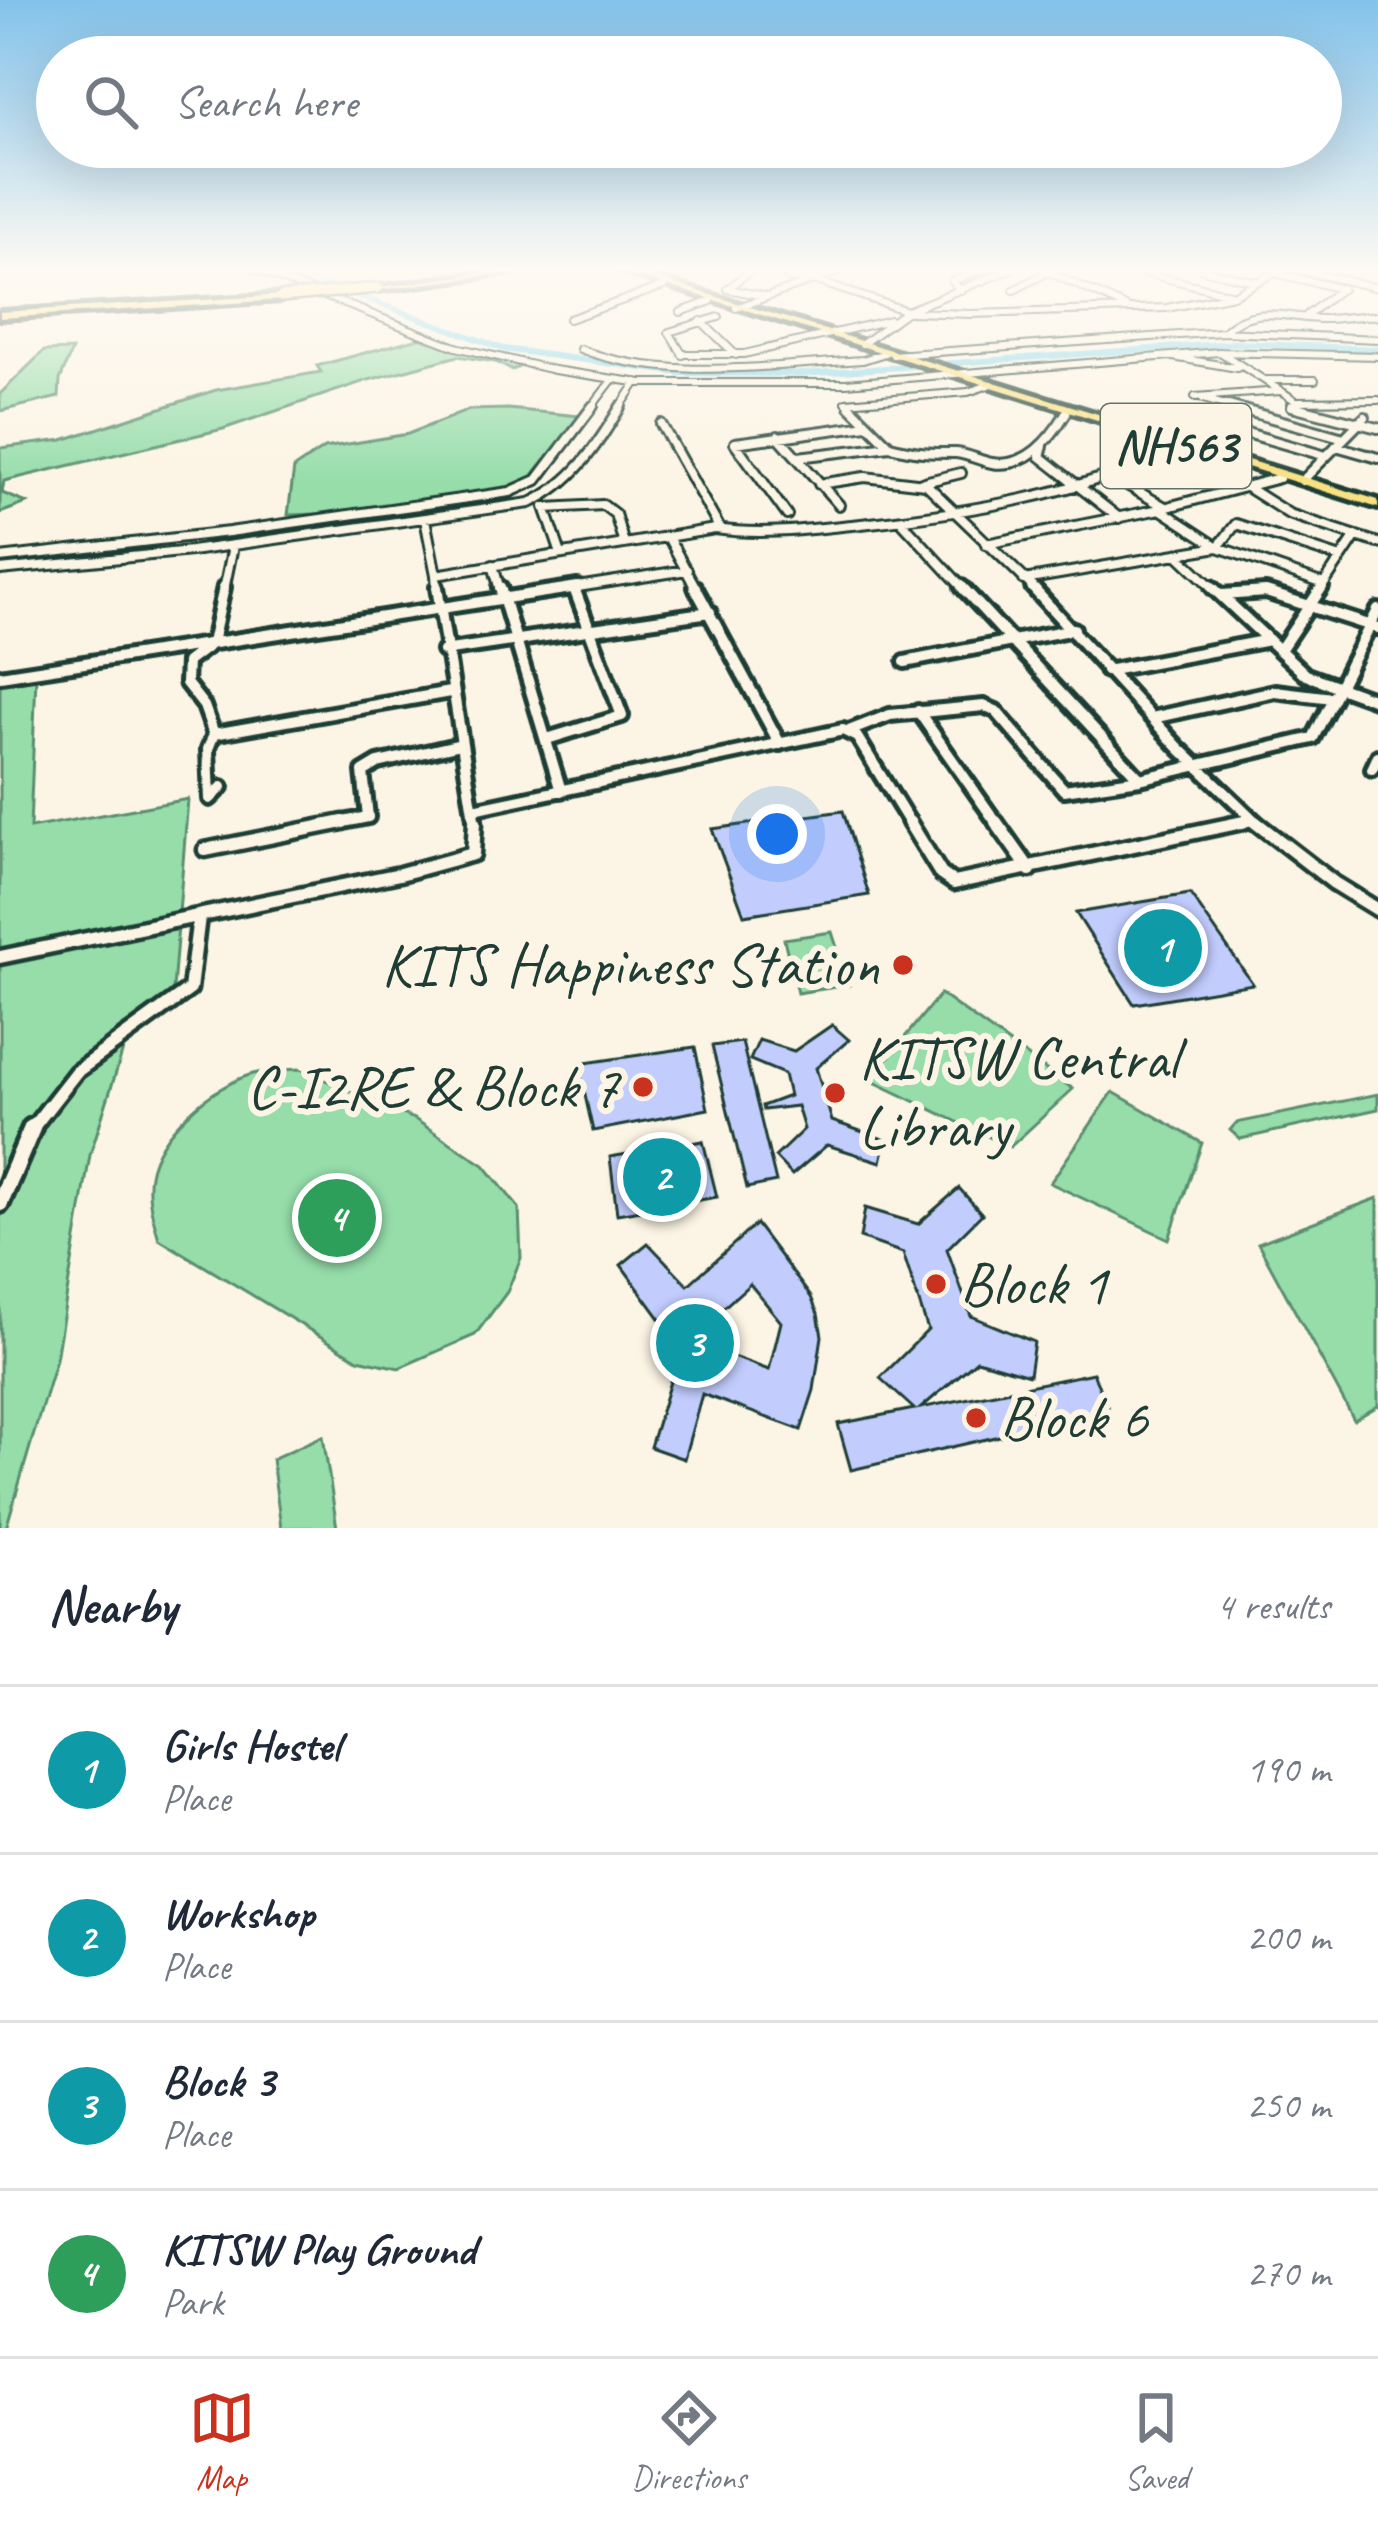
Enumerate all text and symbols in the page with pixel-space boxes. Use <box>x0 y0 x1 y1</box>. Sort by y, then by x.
search box <box>36 36 1342 168</box>
icon: search <box>78 69 144 135</box>
text: Search here <box>174 74 357 131</box>
road number: NH563 <box>1101 404 1251 488</box>
your location <box>747 804 807 864</box>
pin: 1 <box>1124 903 1202 993</box>
place label: KITS Happiness Station <box>382 927 880 1003</box>
marker: KITS Happiness Station <box>890 952 916 978</box>
place label: KITSW Central Library <box>859 1020 1188 1165</box>
place label: C-I2RE & Block 7 <box>247 1049 622 1125</box>
marker: C-I2RE & Block 7 <box>630 1074 656 1100</box>
marker: KITSW Central Library <box>822 1080 848 1106</box>
pin: 2 <box>623 1132 701 1222</box>
pin: 4 <box>298 1173 376 1263</box>
place label: Block 1 <box>960 1246 1111 1322</box>
marker: Block 1 <box>923 1271 949 1297</box>
pin: 3 <box>656 1298 734 1388</box>
place label: Block 6 <box>1000 1380 1150 1456</box>
marker: Block 6 <box>963 1405 989 1431</box>
text: Nearby <box>48 1574 176 1638</box>
text: 4 results <box>1216 1582 1330 1631</box>
text: Girls Hostel <box>162 1717 340 1774</box>
text: 1 <box>78 1745 96 1794</box>
text: 190 m <box>1246 1745 1330 1794</box>
text: Place <box>162 1774 230 1823</box>
text: Workshop <box>162 1885 314 1942</box>
text: 2 <box>78 1913 96 1962</box>
text: 200 m <box>1246 1913 1330 1962</box>
text: Place <box>162 1942 230 1991</box>
text: Block 3 <box>162 2053 274 2110</box>
text: 3 <box>78 2081 96 2130</box>
text: 250 m <box>1246 2081 1330 2130</box>
text: Place <box>162 2110 230 2159</box>
text: KITSW Play Ground <box>162 2221 475 2278</box>
text: 4 <box>78 2249 96 2298</box>
text: 270 m <box>1246 2249 1330 2298</box>
text: Park <box>162 2278 224 2327</box>
tab: Map <box>189 2385 255 2499</box>
tab: Directions <box>632 2385 746 2499</box>
tab: Saved <box>1123 2385 1189 2499</box>

